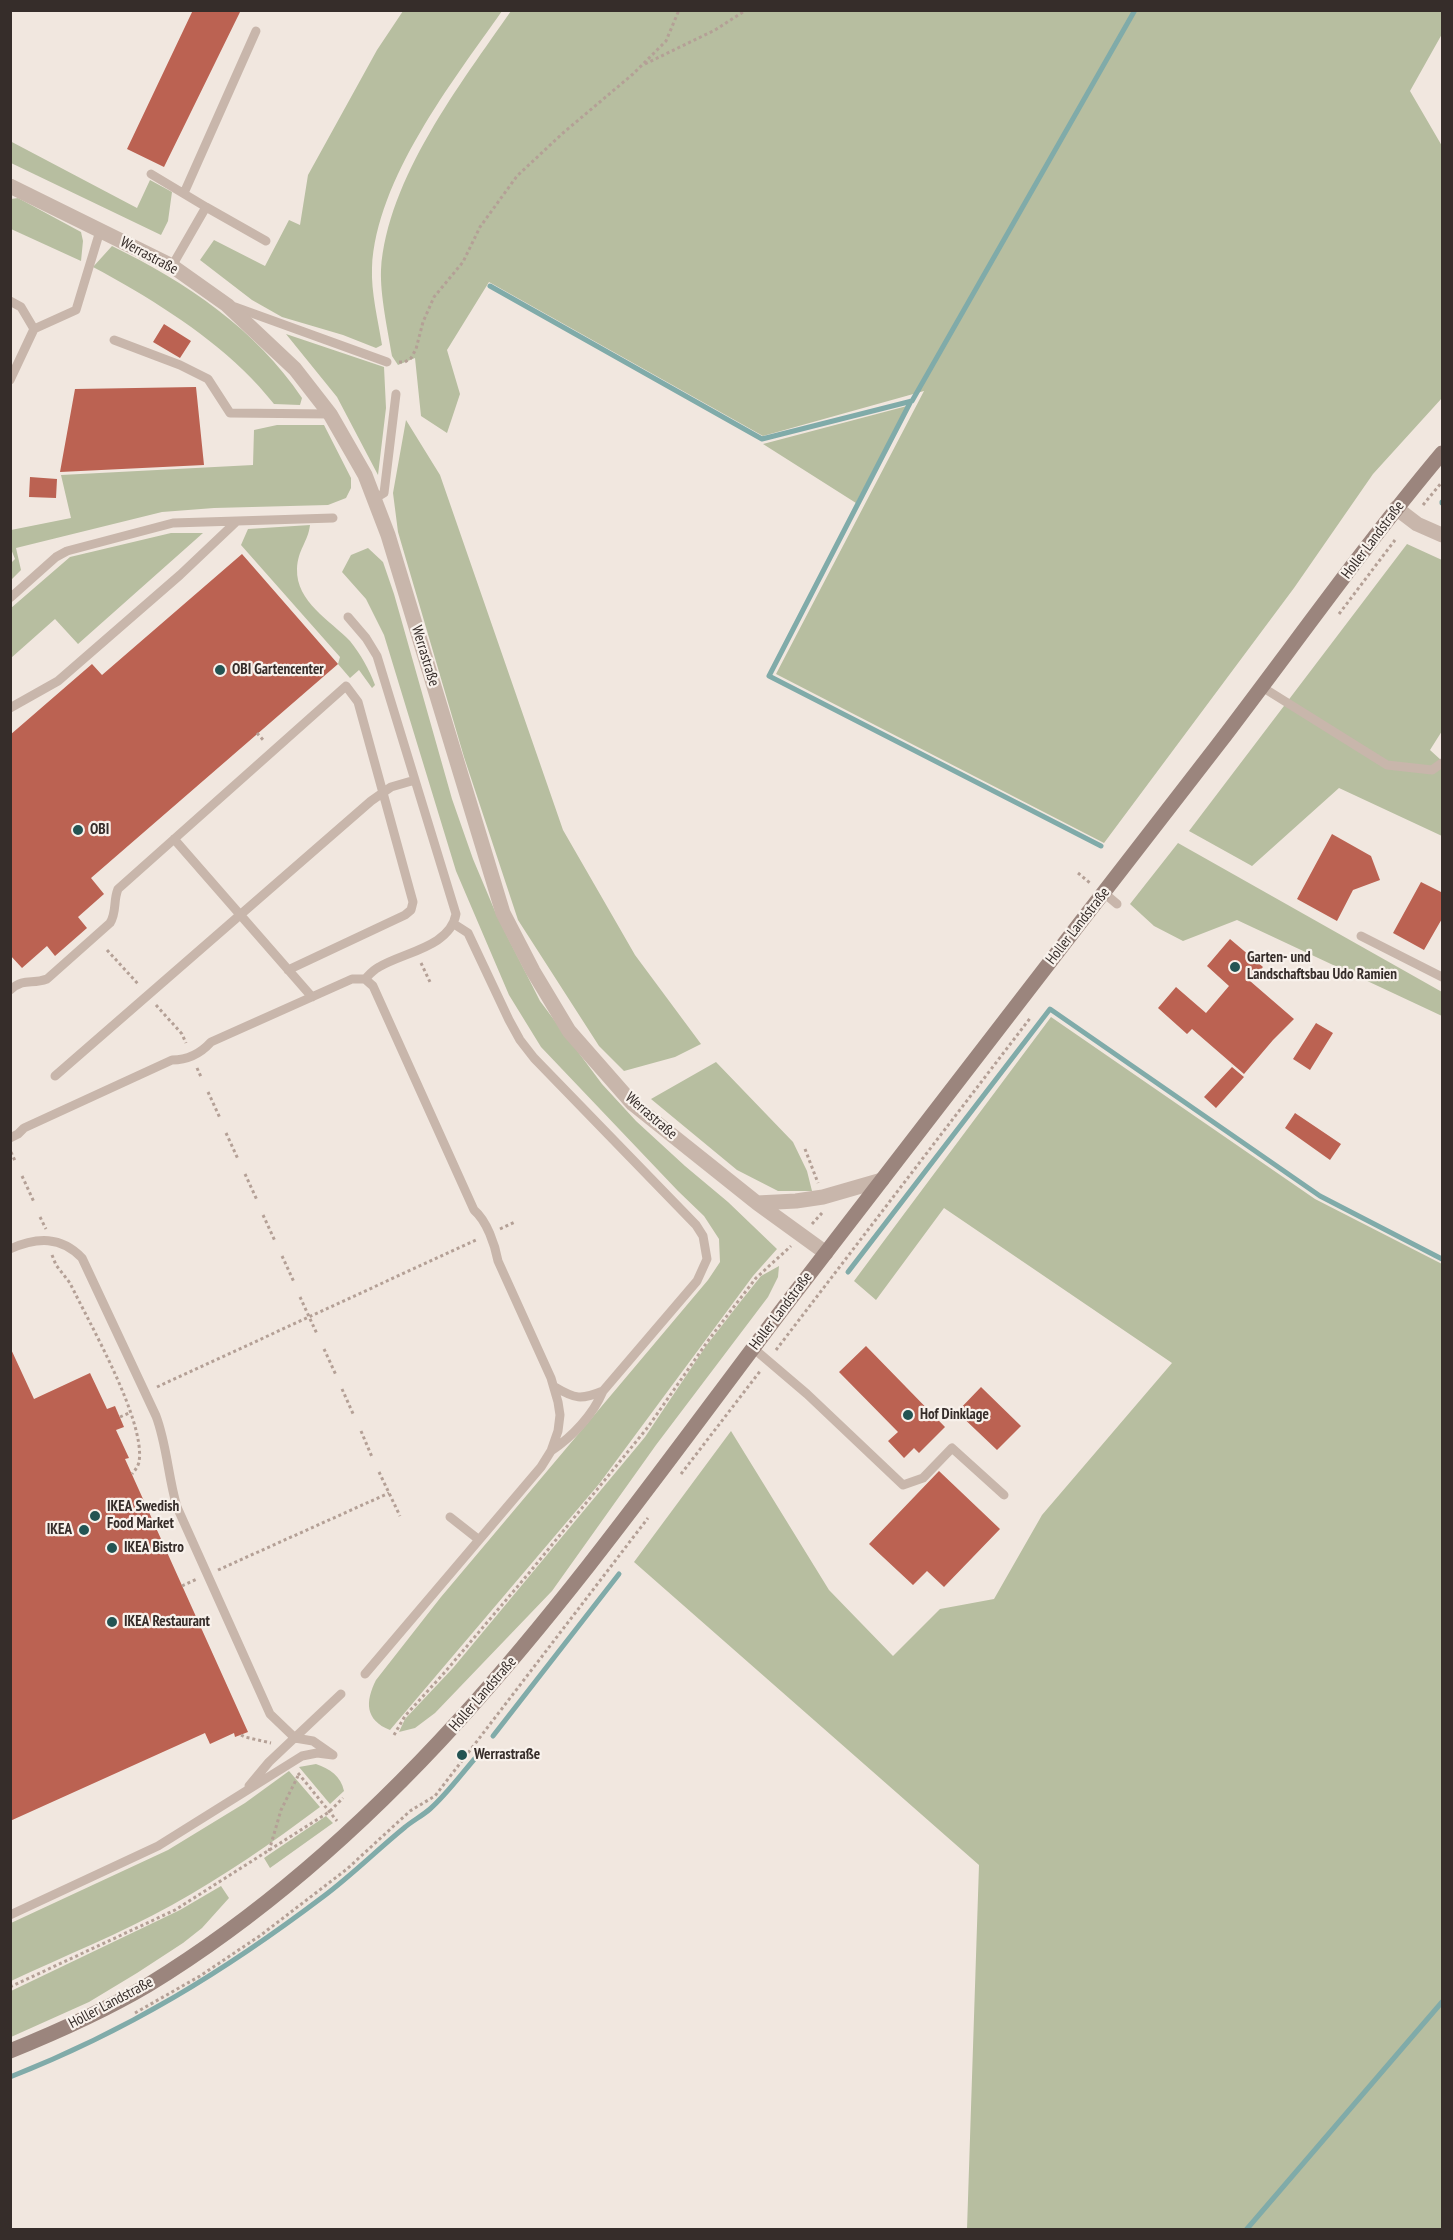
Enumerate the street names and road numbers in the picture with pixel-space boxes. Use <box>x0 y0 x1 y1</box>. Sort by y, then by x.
street label: Werrastraße <box>117 233 181 279</box>
street label: Holler Landstraße <box>1338 497 1408 583</box>
street label: Werrastraße <box>407 623 443 689</box>
street label: Holler Landstraße <box>1042 884 1114 968</box>
street label: Werrastraße <box>621 1089 681 1143</box>
street label: Holler Landstraße <box>746 1268 816 1354</box>
street label: Holler Landstraße <box>446 1653 520 1735</box>
street label: Holler Landstraße <box>66 1973 156 2033</box>

